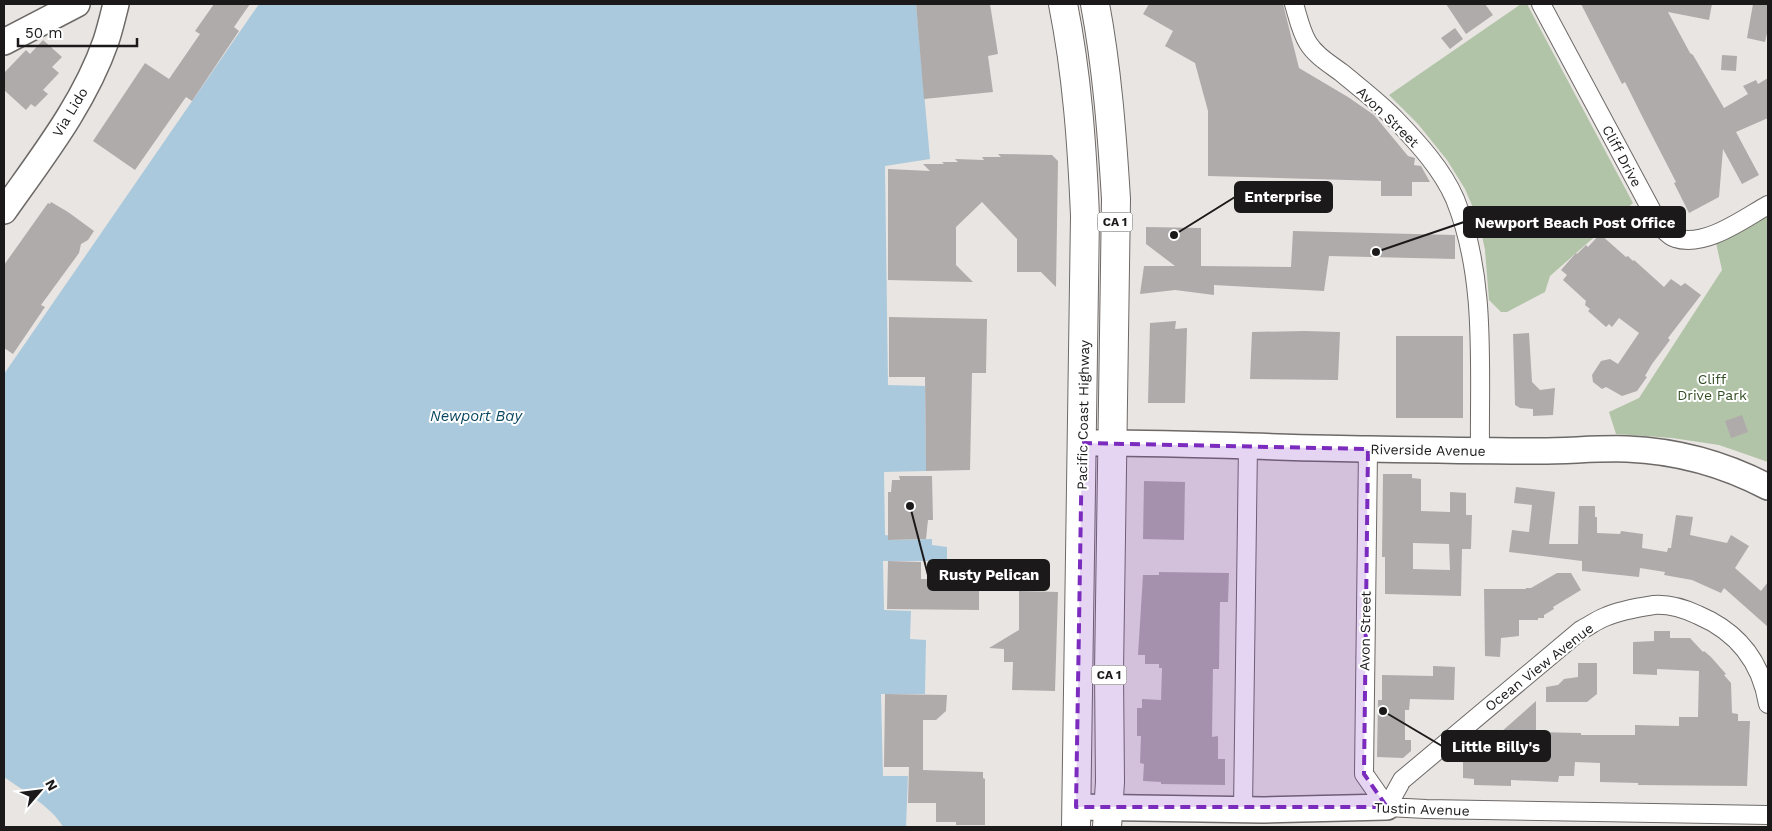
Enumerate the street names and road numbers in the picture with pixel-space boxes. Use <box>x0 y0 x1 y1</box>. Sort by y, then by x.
street label: Avon Street <box>1354 83 1422 151</box>
street label: Via Lido <box>49 85 91 139</box>
street label: Cliff Drive <box>1599 122 1645 190</box>
road number: CA 1 <box>1098 212 1132 232</box>
street label: Pacific Coast Highway <box>1074 339 1092 490</box>
street label: Riverside Avenue <box>1370 441 1486 459</box>
street label: Avon Street <box>1356 591 1374 671</box>
street label: Ocean View Avenue <box>1482 620 1596 714</box>
road number: CA 1 <box>1092 666 1126 684</box>
street label: Tustin Avenue <box>1374 799 1470 819</box>

